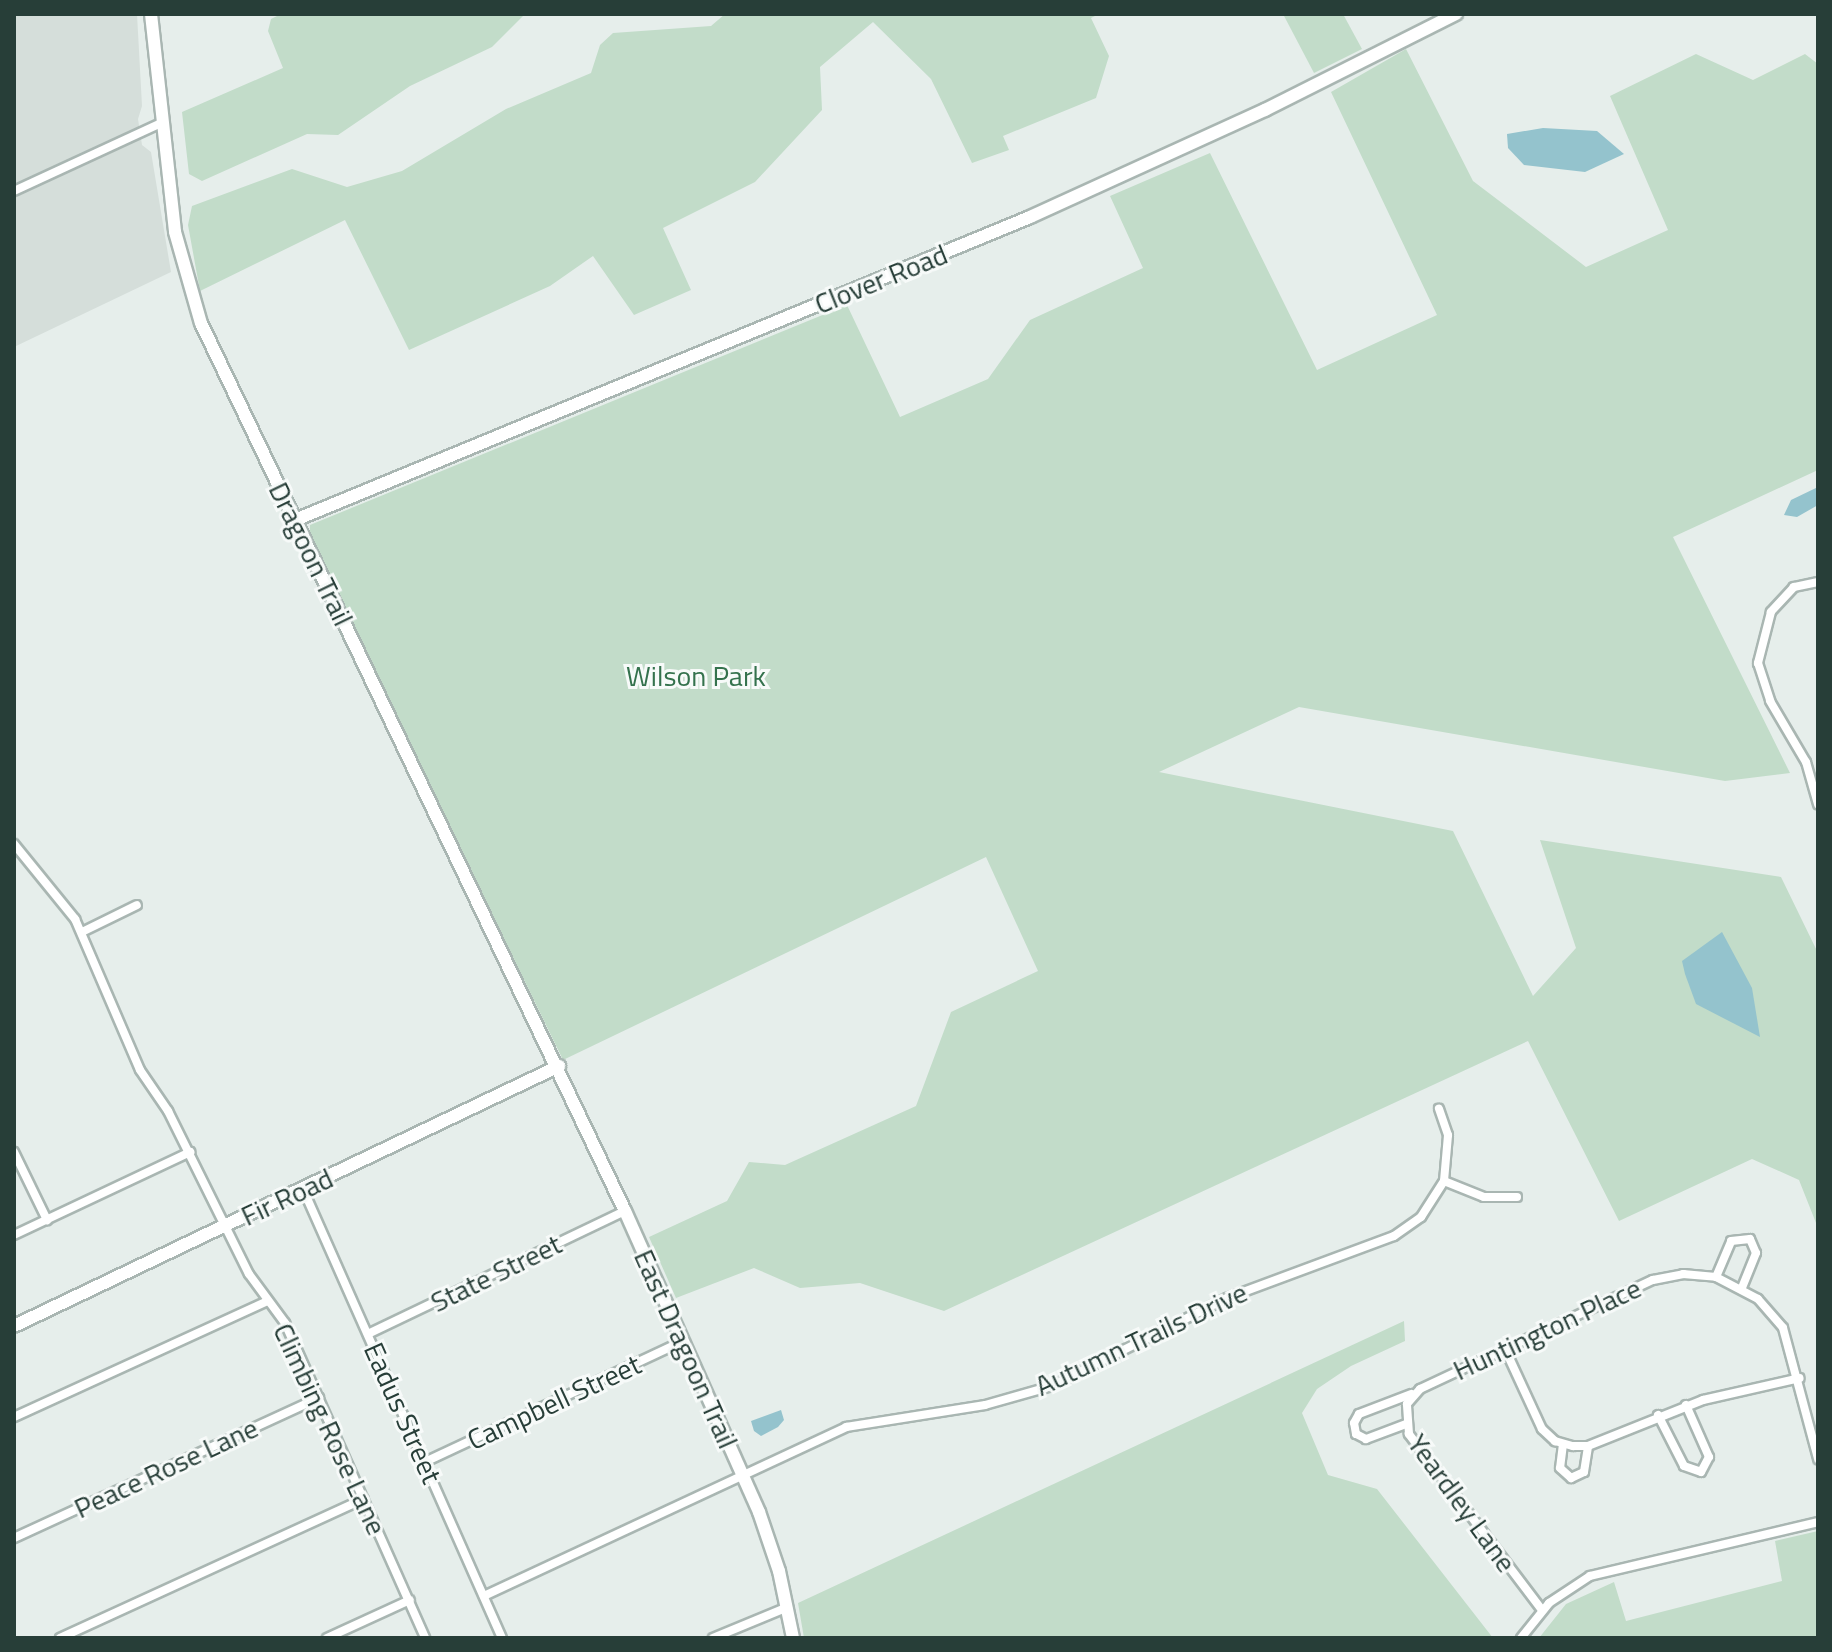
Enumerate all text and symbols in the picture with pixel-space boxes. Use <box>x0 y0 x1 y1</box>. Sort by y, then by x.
street label: Clover Road <box>810 237 952 321</box>
street label: Dragoon Trail <box>262 477 360 631</box>
park label: Wilson Park <box>626 659 766 693</box>
street label: Fir Road <box>236 1161 338 1233</box>
street label: State Street <box>425 1227 567 1319</box>
street label: East Dragoon Trail <box>627 1244 745 1454</box>
street label: Huntington Place <box>1448 1271 1646 1387</box>
street label: Autumn Trails Drive <box>1030 1275 1252 1403</box>
street label: Climbing Rose Lane <box>266 1318 394 1540</box>
street label: Eadus Street <box>357 1337 449 1489</box>
street label: Campbell Street <box>462 1347 646 1457</box>
street label: Peace Rose Lane <box>69 1411 263 1525</box>
street label: Yeardley Lane <box>1401 1428 1523 1578</box>

